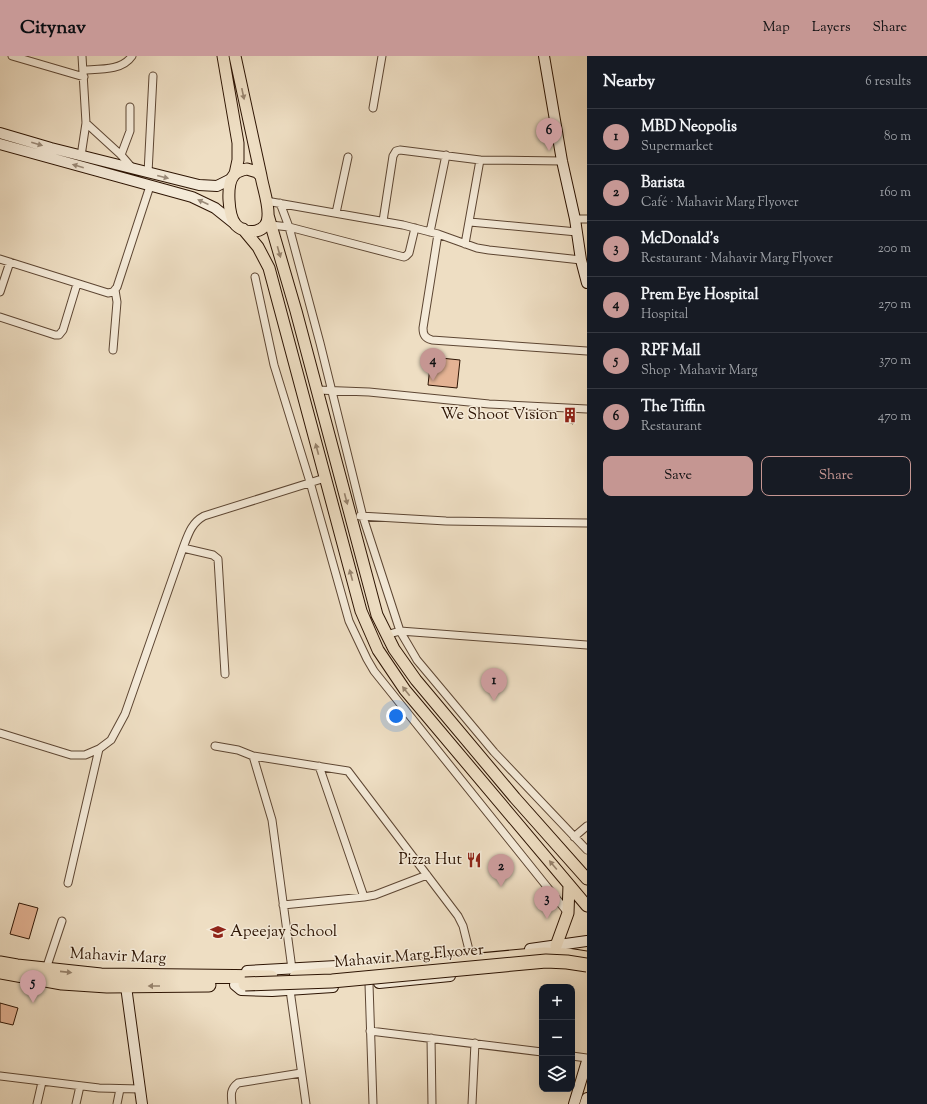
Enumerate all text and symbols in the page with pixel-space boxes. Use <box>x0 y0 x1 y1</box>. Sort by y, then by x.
text: Citynav <box>20 15 86 42</box>
text: Map <box>763 18 790 38</box>
text: Layers <box>812 18 850 38</box>
text: Share <box>872 18 907 38</box>
text: Nearby <box>603 70 655 94</box>
text: 6 results <box>865 73 911 91</box>
one-way arrow <box>240 88 246 100</box>
text: MBD Neopolis <box>641 117 737 138</box>
pin: 6 <box>536 118 562 151</box>
text: 1 <box>614 128 618 146</box>
text: 80 m <box>884 128 911 146</box>
text: Supermarket <box>641 138 713 156</box>
one-way arrow <box>32 141 44 147</box>
one-way arrow <box>72 163 84 169</box>
text: Barista <box>641 173 685 194</box>
one-way arrow <box>157 174 169 180</box>
text: 2 <box>613 184 619 202</box>
text: 160 m <box>880 184 911 202</box>
text: Café · Mahavir Marg Flyover <box>641 194 799 212</box>
one-way arrow <box>198 199 209 205</box>
text: McDonald's <box>641 229 719 250</box>
text: 3 <box>613 240 619 258</box>
text: 200 m <box>878 240 911 258</box>
one-way arrow <box>276 246 282 258</box>
text: Restaurant · Mahavir Marg Flyover <box>641 250 833 268</box>
text: Prem Eye Hospital <box>641 285 759 306</box>
text: 4 <box>613 296 619 314</box>
text: 270 m <box>878 296 911 314</box>
text: Hospital <box>641 306 688 324</box>
text: RPF Mall <box>641 341 701 362</box>
pin: 4 <box>420 348 446 381</box>
text: 5 <box>614 352 618 370</box>
text: 370 m <box>879 352 911 370</box>
text: Shop · Mahavir Marg <box>641 362 758 380</box>
text: The Tiffin <box>641 397 705 418</box>
place label: We Shoot Vision <box>440 404 559 427</box>
building icon: We Shoot Vision <box>561 406 579 424</box>
text: 6 <box>613 408 619 426</box>
text: 470 m <box>878 408 911 426</box>
text: Restaurant <box>641 418 702 436</box>
one-way arrow <box>314 443 320 455</box>
button: Save <box>603 456 753 496</box>
button: Share <box>761 456 911 496</box>
one-way arrow <box>343 493 349 506</box>
one-way arrow <box>348 569 354 581</box>
pin: 1 <box>481 668 507 701</box>
one-way arrow <box>402 686 410 697</box>
your location <box>386 706 406 726</box>
place label: Pizza Hut <box>398 849 463 872</box>
restaurant icon: Pizza Hut <box>465 851 483 869</box>
pin: 2 <box>488 854 514 887</box>
one-way arrow <box>549 860 557 871</box>
pin: 3 <box>534 886 560 919</box>
place label: Apeejay School <box>230 921 338 944</box>
school or university icon: Apeejay School <box>209 923 227 941</box>
street label: Mahavir Marg Flyover <box>333 939 485 975</box>
street label: Mahavir Marg <box>69 943 167 971</box>
one-way arrow <box>60 968 72 975</box>
pin: 5 <box>20 970 46 1003</box>
one-way arrow <box>147 983 160 989</box>
map controls <box>539 984 575 1092</box>
button: + <box>539 984 575 1020</box>
button: − <box>539 1020 575 1056</box>
button: layers <box>539 1056 575 1092</box>

